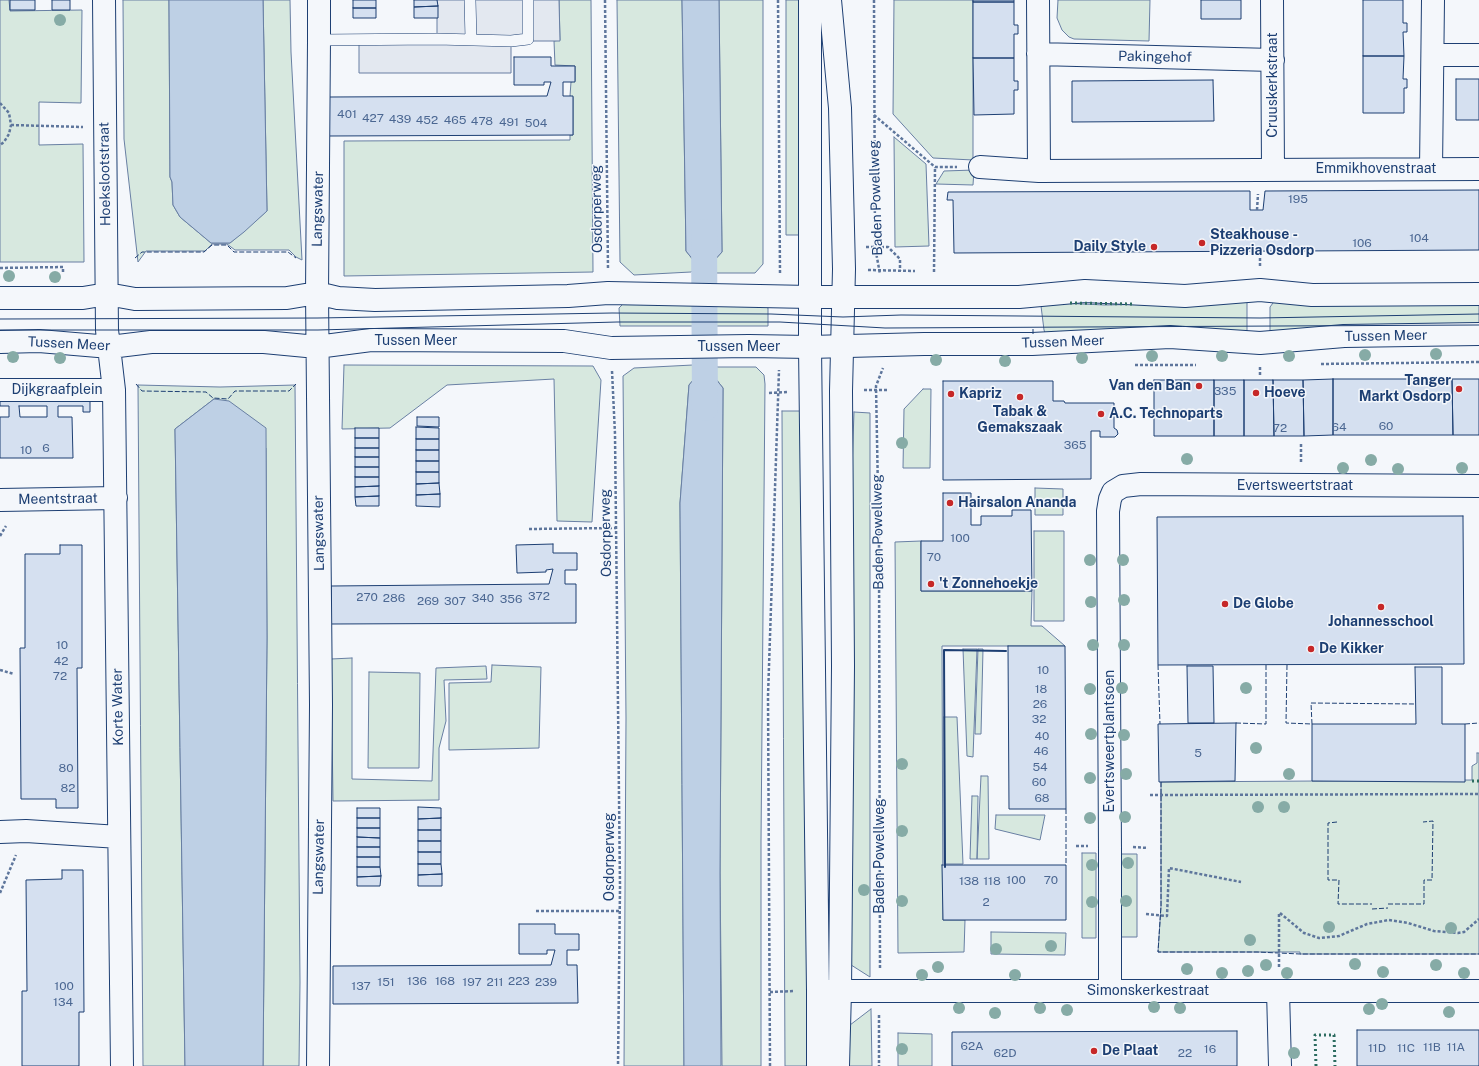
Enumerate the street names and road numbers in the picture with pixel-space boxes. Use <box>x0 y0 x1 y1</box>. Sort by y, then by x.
street label: Cruuskerkstraat <box>1265 32 1281 138</box>
street label: Pakingehof <box>1118 48 1192 66</box>
street label: Hoekslootstraat <box>96 122 114 226</box>
street label: Baden Powellweg <box>866 140 886 256</box>
street label: Emmikhovenstraat <box>1315 161 1437 177</box>
street label: Osdorperweg <box>588 165 606 253</box>
street label: Langswater <box>309 171 327 247</box>
street label: Tussen Meer <box>1344 327 1428 345</box>
street label: Tussen Meer <box>1021 332 1105 352</box>
street label: Tussen Meer <box>27 333 111 355</box>
street label: Tussen Meer <box>375 333 457 349</box>
street label: Tussen Meer <box>698 339 780 355</box>
street label: Dijkgraafplein <box>11 382 103 398</box>
street label: Baden Powellweg <box>869 474 887 590</box>
street label: Evertsweertstraat <box>1237 478 1353 494</box>
street label: Osdorperweg <box>597 489 615 577</box>
street label: Meentstraat <box>18 490 98 508</box>
street label: Langswater <box>310 495 328 571</box>
street label: Korte Water <box>109 668 127 746</box>
street label: Evertsweertplantsoen <box>1102 670 1118 812</box>
street label: Baden Powellweg <box>872 798 888 914</box>
street label: Osdorperweg <box>602 813 618 901</box>
street label: Langswater <box>310 819 328 895</box>
street label: Simonskerkestraat <box>1087 983 1209 999</box>

